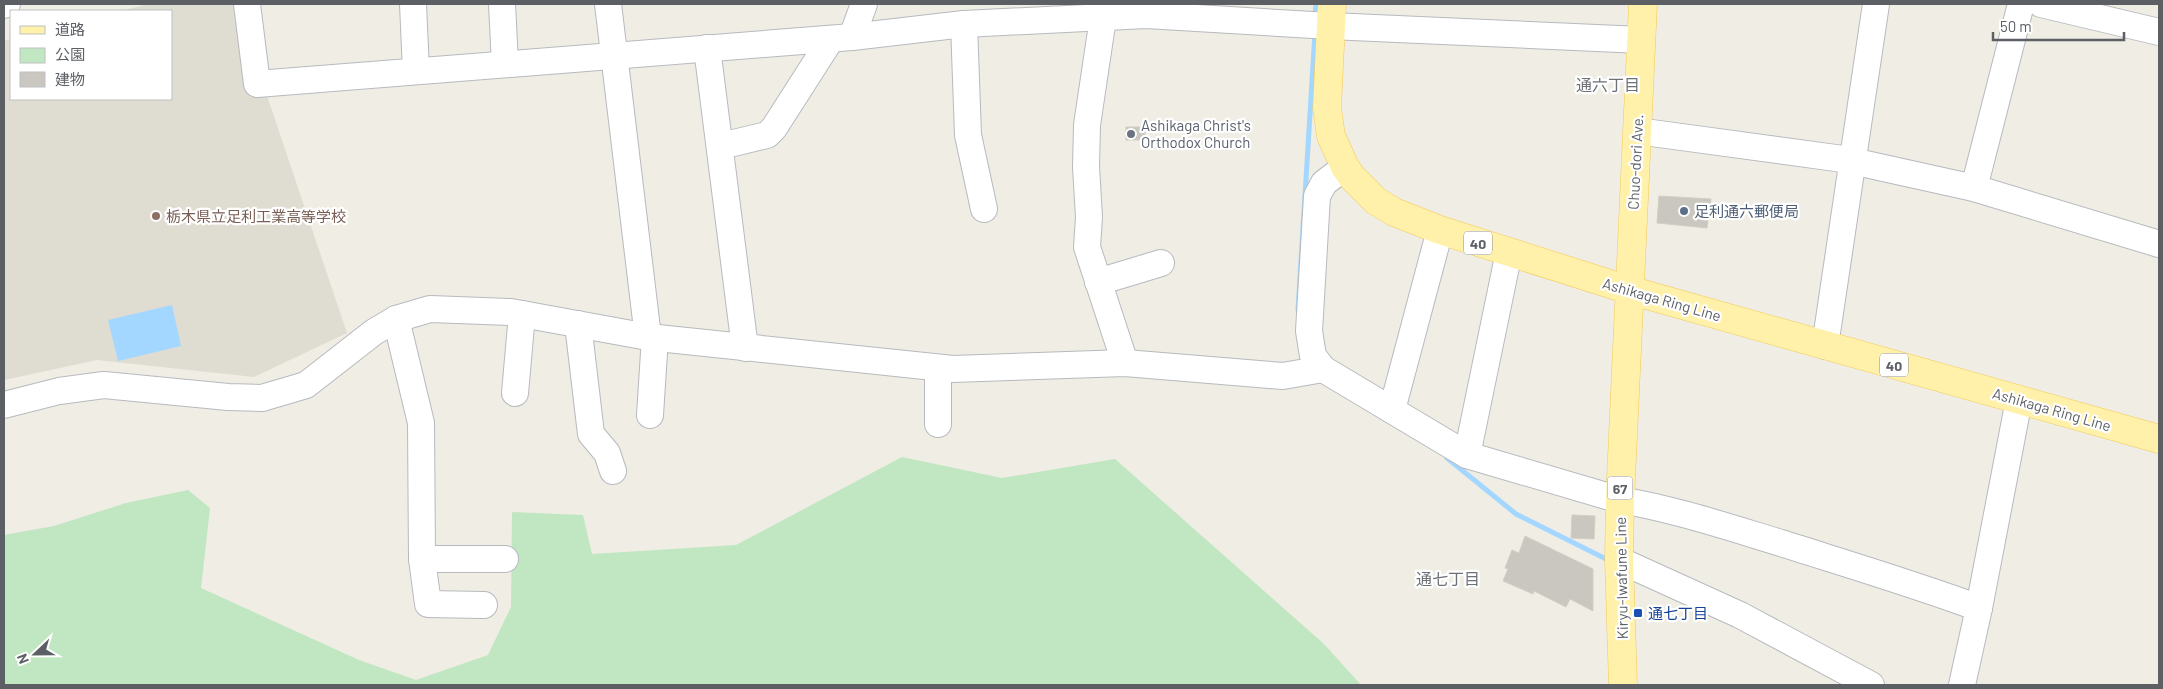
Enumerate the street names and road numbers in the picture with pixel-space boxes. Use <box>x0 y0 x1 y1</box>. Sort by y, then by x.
street label: Chuo-dori Ave. <box>1624 114 1646 210</box>
road number: 40 <box>1464 232 1492 254</box>
street label: Ashikaga Ring Line <box>1601 273 1723 325</box>
road number: 40 <box>1880 354 1908 376</box>
street label: Ashikaga Ring Line <box>1991 383 2113 435</box>
road number: 67 <box>1608 476 1632 499</box>
street label: Kiryu-Iwafune Line <box>1611 517 1631 639</box>

